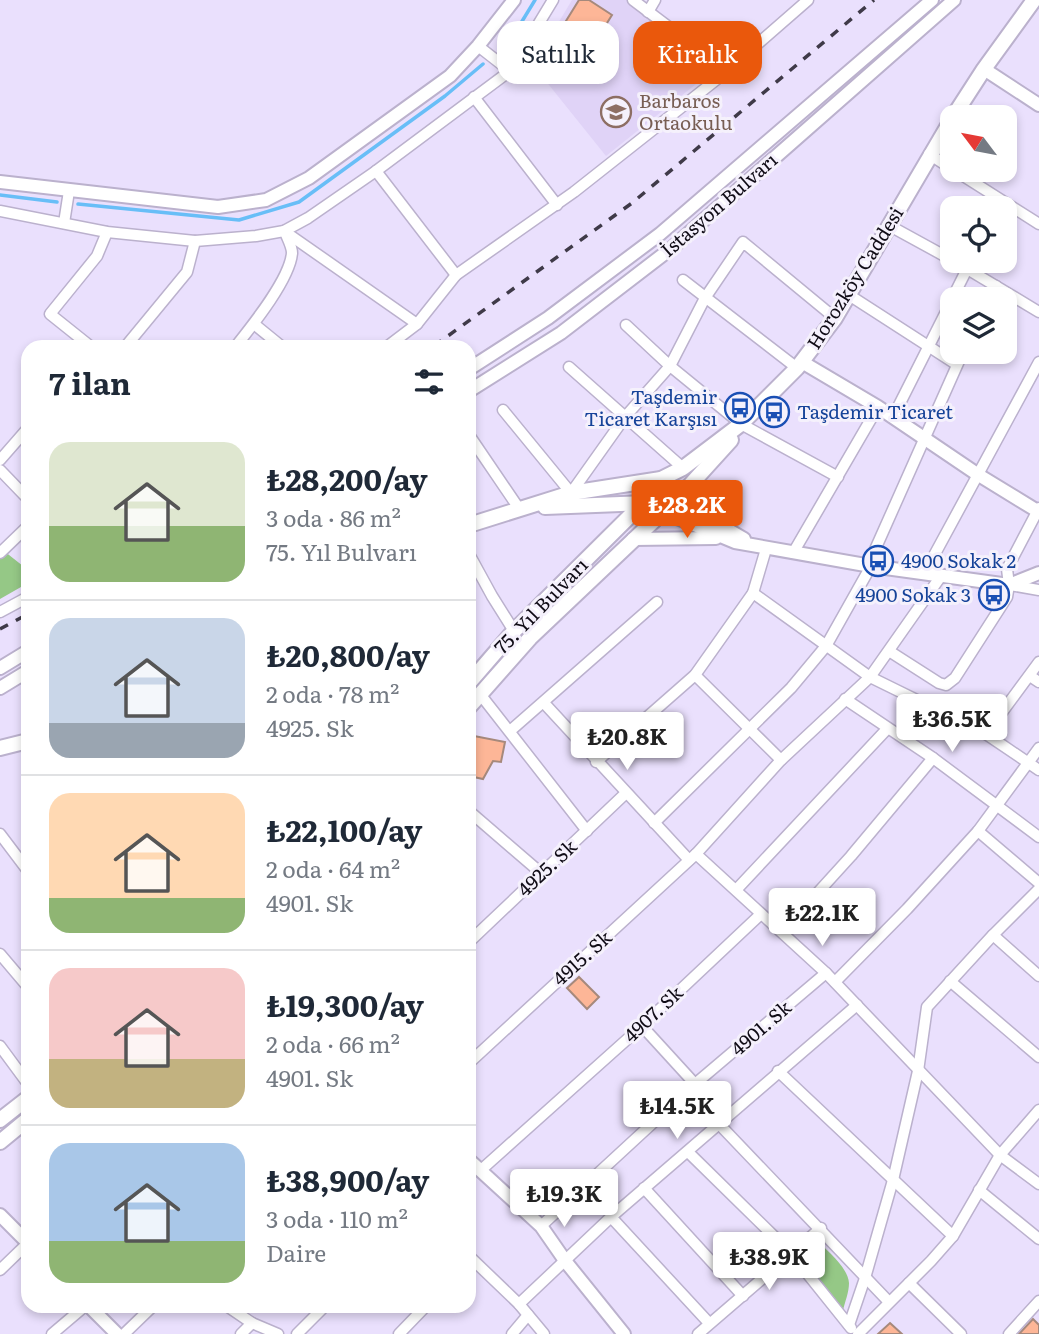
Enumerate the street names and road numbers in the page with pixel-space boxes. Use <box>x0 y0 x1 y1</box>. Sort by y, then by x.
street label: İstasyon Bulvarı <box>654 146 783 263</box>
street label: Horozköy Caddesi <box>799 201 909 354</box>
street label: 75. Yıl Bulvarı <box>487 551 594 660</box>
street label: 4925. Sk <box>510 832 583 902</box>
street label: 4915. Sk <box>546 923 617 991</box>
street label: 4907. Sk <box>616 978 689 1048</box>
street label: 4901. Sk <box>724 993 797 1061</box>

